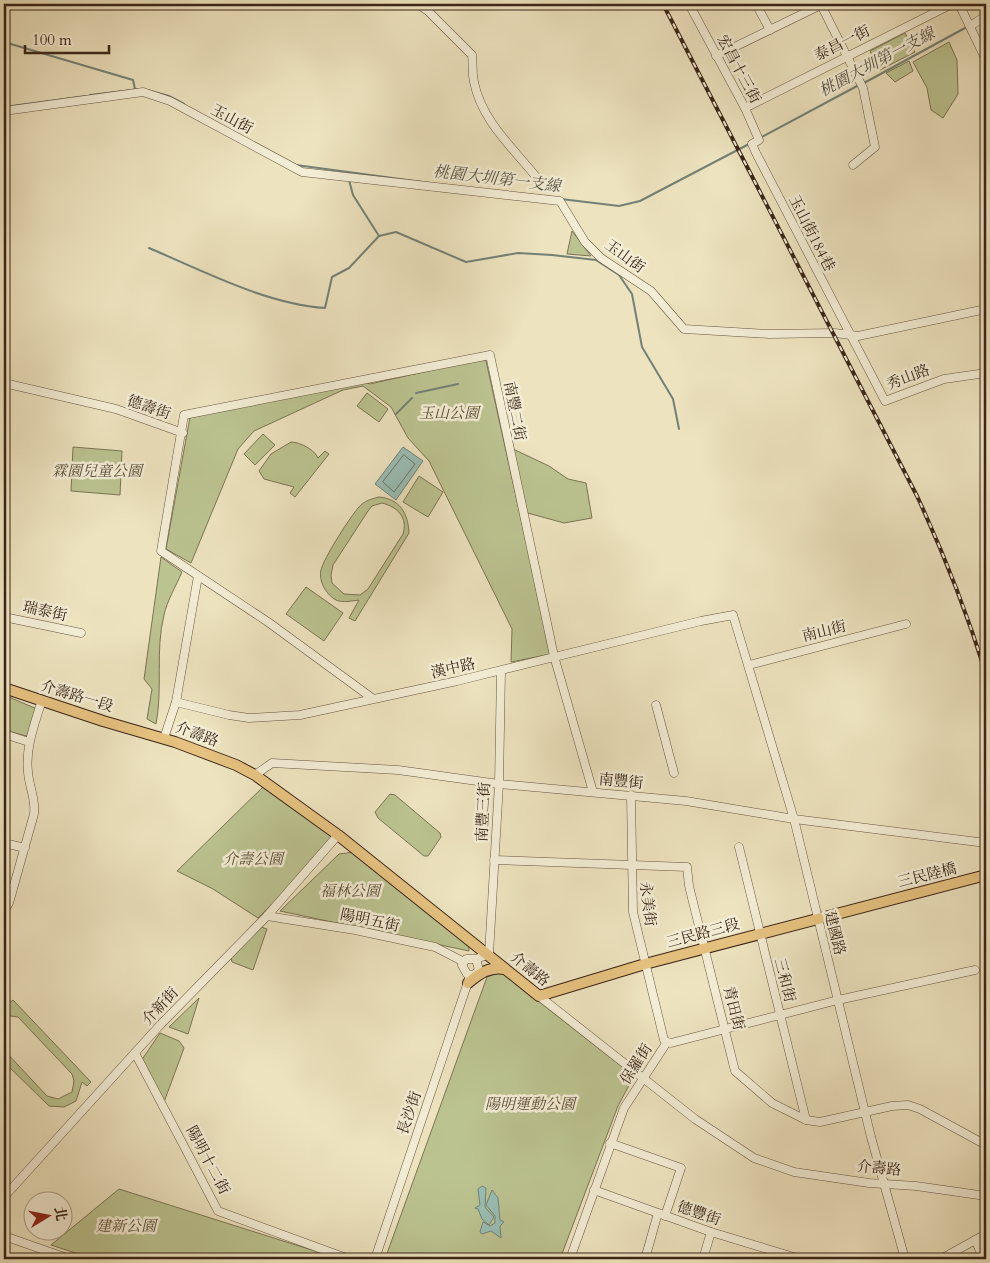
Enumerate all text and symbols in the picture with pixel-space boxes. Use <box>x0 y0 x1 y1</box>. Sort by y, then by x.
street label: 泰昌一街 <box>811 20 873 66</box>
water label: 桃園大圳第一支線 <box>815 21 940 102</box>
scale bar <box>25 22 109 54</box>
text: 100 m <box>32 30 72 50</box>
street label: 宏昌十三街 <box>713 31 765 107</box>
street label: 玉山街 <box>207 100 257 138</box>
water label: 桃園大圳第一支線 <box>432 160 564 198</box>
street label: 玉山街184巷 <box>784 191 840 275</box>
street label: 玉山街 <box>601 235 649 277</box>
street label: 秀山路 <box>883 360 933 394</box>
street label: 南豐二街 <box>499 380 531 442</box>
street label: 德壽街 <box>124 390 174 424</box>
park label: 玉山公園 <box>419 403 481 423</box>
park label: 霖園兒童公園 <box>52 461 144 481</box>
street label: 瑞泰街 <box>21 597 69 625</box>
street label: 南山街 <box>800 616 848 646</box>
street label: 漢中路 <box>429 653 477 683</box>
street label: 介壽路一段 <box>38 675 116 717</box>
street label: 介壽路 <box>172 717 222 751</box>
street label: 南豐街 <box>598 769 644 793</box>
street label: 南豐三街 <box>471 782 495 842</box>
park label: 介壽公園 <box>223 849 285 869</box>
street label: 三民陸橋 <box>895 858 959 892</box>
street label: 永美街 <box>635 880 661 928</box>
park label: 福林公園 <box>320 881 382 901</box>
street label: 陽明五街 <box>339 904 401 936</box>
street label: 建國路 <box>820 909 850 957</box>
street label: 三民路三段 <box>664 914 742 952</box>
street label: 介壽路 <box>506 947 554 991</box>
street label: 三和街 <box>770 956 800 1004</box>
street label: 介新街 <box>137 983 183 1029</box>
street label: 青田街 <box>719 984 749 1032</box>
street label: 保羅街 <box>615 1040 657 1088</box>
street label: 長沙街 <box>392 1088 426 1138</box>
park label: 陽明運動公園 <box>485 1094 577 1114</box>
street label: 陽明十二街 <box>182 1122 234 1198</box>
street label: 介壽路 <box>856 1156 902 1180</box>
north arrow <box>22 1190 72 1240</box>
street label: 德豐街 <box>674 1196 724 1230</box>
text: 北 <box>50 1205 71 1222</box>
park label: 建新公園 <box>96 1216 158 1236</box>

